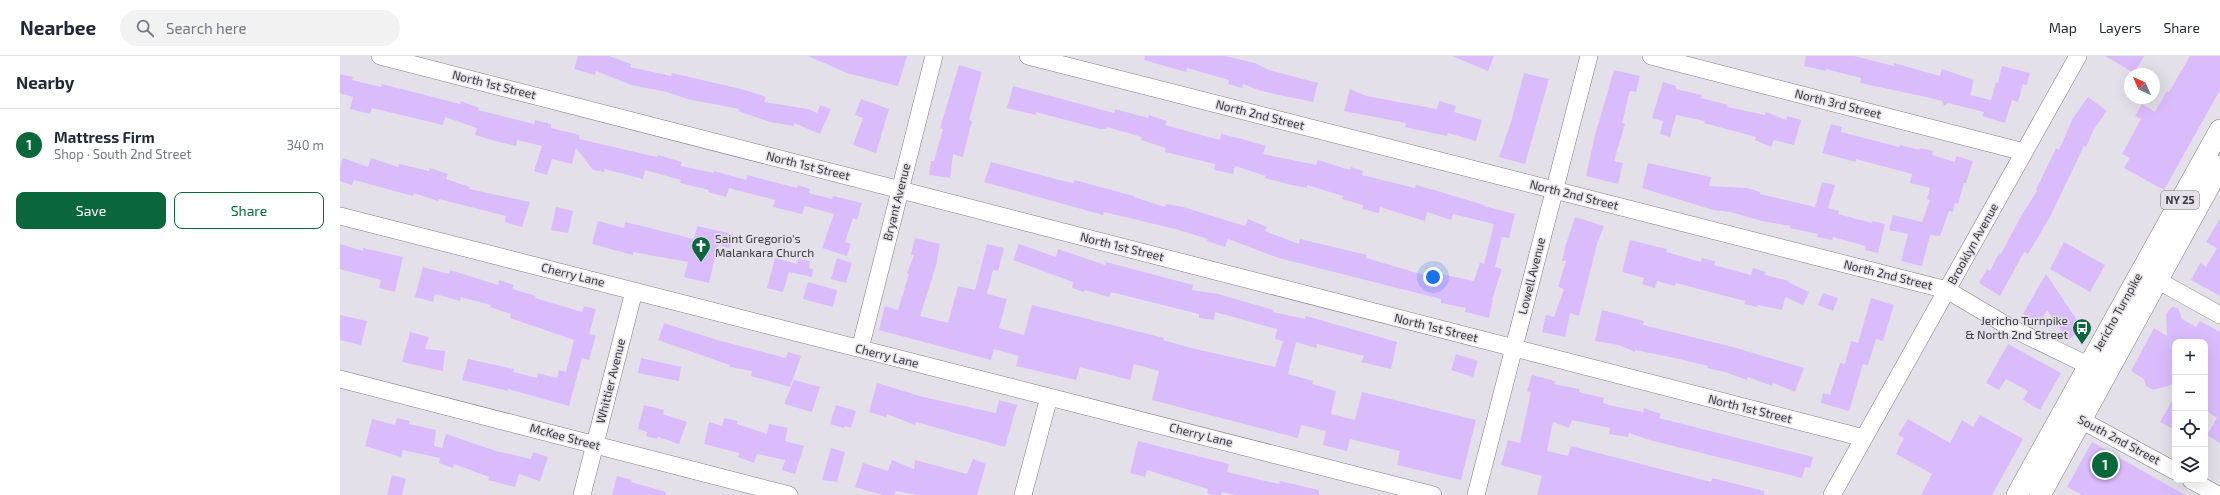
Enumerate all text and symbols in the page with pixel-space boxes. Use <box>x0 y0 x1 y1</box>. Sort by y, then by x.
search box <box>120 10 400 46</box>
text: Nearbee <box>20 16 96 39</box>
icon: search <box>134 17 156 39</box>
text: Search here <box>166 19 247 37</box>
text: Map <box>2049 19 2077 36</box>
text: Layers <box>2099 19 2141 36</box>
text: Share <box>2163 19 2200 36</box>
street label: North 1st Street <box>451 67 538 101</box>
north arrow <box>2124 68 2160 104</box>
text: Nearby <box>16 72 74 92</box>
street label: North 3rd Street <box>1794 86 1883 121</box>
street label: North 2nd Street <box>1214 96 1306 132</box>
text: Mattress Firm <box>54 128 155 146</box>
text: 1 <box>26 137 32 153</box>
text: 340 m <box>287 137 324 153</box>
text: Shop · South 2nd Street <box>54 146 191 162</box>
street label: North 1st Street <box>765 148 852 182</box>
street label: Bryant Avenue <box>880 162 912 242</box>
street label: North 2nd Street <box>1528 176 1620 212</box>
road number: NY 25 <box>2161 191 2199 209</box>
button: Save <box>16 192 166 229</box>
button: Share <box>174 192 324 229</box>
street label: Brooklyn Avenue <box>1944 200 2000 287</box>
street label: North 1st Street <box>1079 229 1166 263</box>
place label: Saint Gregorio's Malankara Church <box>715 231 814 259</box>
church icon: Saint Gregorio's Malankara Church <box>690 235 712 263</box>
street label: Lowell Avenue <box>1515 236 1547 316</box>
street label: North 2nd Street <box>1842 256 1934 292</box>
street label: Cherry Lane <box>540 259 606 289</box>
your location <box>1423 267 1443 287</box>
street label: Jericho Turnpike <box>2090 270 2144 353</box>
street label: North 1st Street <box>1393 310 1480 344</box>
place label: Jericho Turnpike & North 2nd Street <box>1965 313 2068 341</box>
bus stop icon: Jericho Turnpike & North 2nd Street <box>2071 317 2093 345</box>
street label: Whittier Avenue <box>593 337 627 425</box>
map controls <box>2172 339 2208 483</box>
button: + <box>2172 339 2208 375</box>
street label: Cherry Lane <box>854 340 920 370</box>
button: − <box>2172 375 2208 411</box>
street label: North 1st Street <box>1707 391 1794 425</box>
button: locate <box>2172 411 2208 447</box>
street label: South 2nd Street <box>2076 412 2163 467</box>
street label: Cherry Lane <box>1168 419 1234 449</box>
street label: McKee Street <box>529 420 602 452</box>
button: layers <box>2172 447 2208 483</box>
pin: 1 <box>2092 450 2118 480</box>

